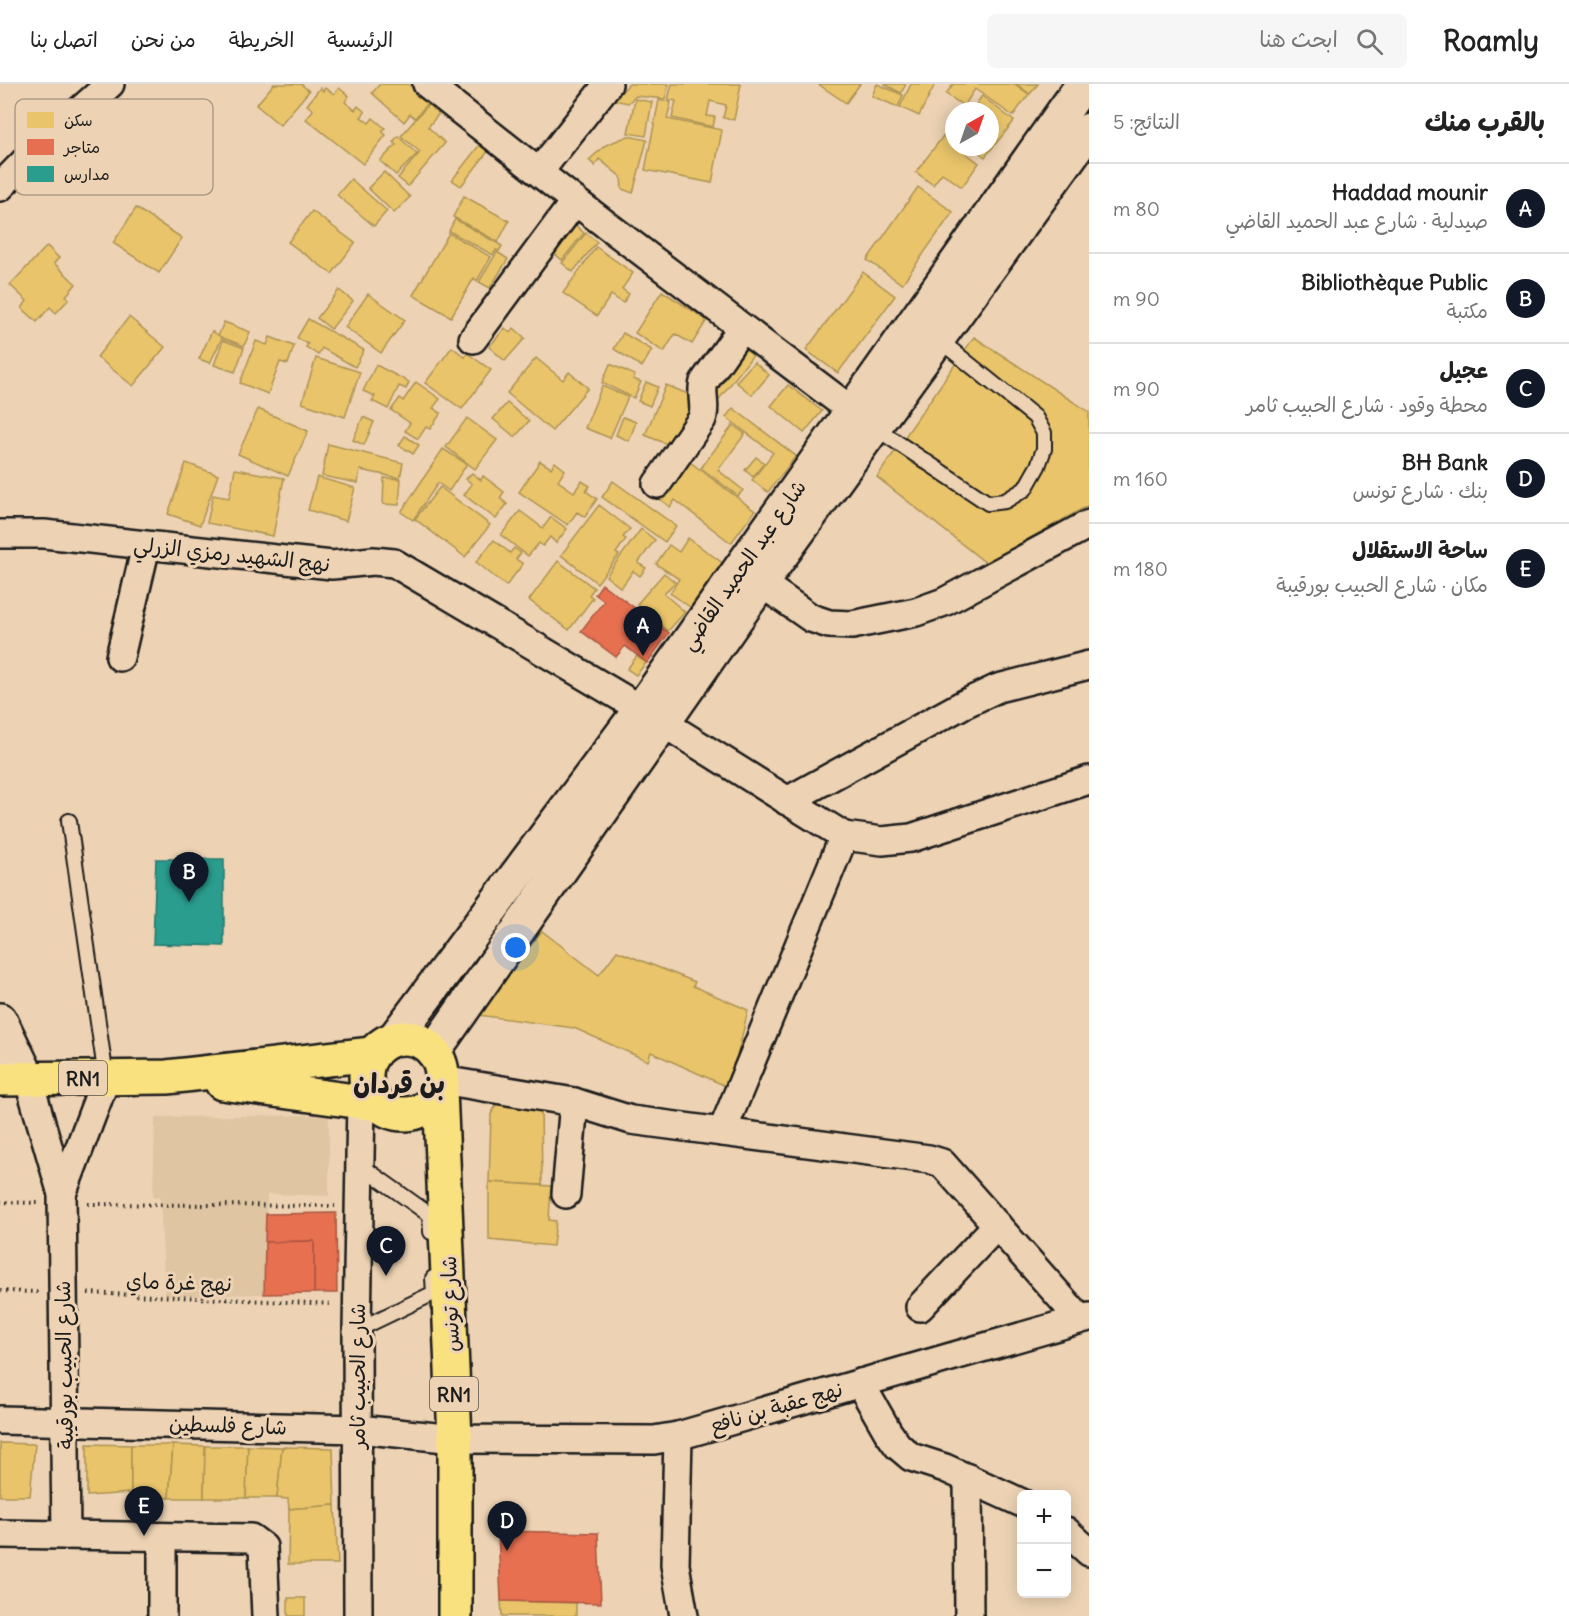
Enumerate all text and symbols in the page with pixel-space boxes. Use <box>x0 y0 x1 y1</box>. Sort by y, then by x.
search box <box>987 14 1407 68</box>
text: Roamly <box>1443 23 1539 59</box>
text: ابحث هنا <box>1259 25 1338 53</box>
icon: search <box>1353 25 1386 58</box>
text: اتصل بنا <box>30 26 98 53</box>
text: من نحن <box>131 26 196 53</box>
text: الخريطة <box>229 26 294 53</box>
text: الرئيسية <box>327 26 393 53</box>
legend <box>15 99 213 195</box>
north arrow <box>945 102 999 156</box>
text: بالقرب منك <box>1425 105 1545 138</box>
text: النتائج: 5 <box>1113 109 1180 134</box>
text: سكن <box>64 110 93 130</box>
text: متاجر <box>62 137 100 157</box>
text: مدارس <box>64 164 110 184</box>
text: Haddad mounir <box>1332 178 1488 206</box>
text: 80 m <box>1113 196 1160 221</box>
text: A <box>1519 196 1532 221</box>
text: صيدلية · شارع عبد الحميد القاضي <box>1225 208 1488 233</box>
text: Bibliothèque Public <box>1301 268 1488 296</box>
text: 90 m <box>1113 286 1160 311</box>
text: B <box>1519 286 1532 311</box>
text: مكتبة <box>1446 298 1488 323</box>
text: عجيل <box>1439 356 1488 384</box>
text: 90 m <box>1113 376 1160 401</box>
text: C <box>1519 376 1532 401</box>
text: محطة وقود · شارع الحبيب ثامر <box>1246 392 1488 417</box>
text: BH Bank <box>1402 448 1488 476</box>
text: 160 m <box>1113 466 1168 491</box>
text: D <box>1518 466 1533 491</box>
street label: شارع عبد الحميد القاضي <box>674 474 817 659</box>
text: بنك · شارع تونس <box>1353 478 1488 503</box>
street label: نهج الشهيد رمزي الزرلي <box>132 530 332 584</box>
text: ساحة الاستقلال <box>1352 536 1488 564</box>
text: 180 m <box>1113 556 1168 581</box>
text: E <box>1520 556 1531 581</box>
text: مكان · شارع الحبيب بورقيبة <box>1276 572 1488 597</box>
pin: A <box>624 606 662 656</box>
pin: B <box>170 852 208 902</box>
your location <box>501 933 530 962</box>
road number: RN1 <box>59 1061 107 1095</box>
district label: بن قردان <box>353 1066 445 1101</box>
pin: C <box>366 1226 406 1276</box>
street label: شارع تونس <box>435 1255 467 1353</box>
street label: نهج غرة ماي <box>126 1267 232 1299</box>
street label: شارع الحبيب بورقيبة <box>49 1280 81 1450</box>
street label: شارع الحبيب ثامر <box>344 1303 373 1451</box>
street label: نهج عقبة بن نافع <box>706 1375 846 1441</box>
road number: RN1 <box>430 1377 478 1411</box>
street label: شارع فلسطين <box>169 1409 287 1443</box>
pin: E <box>124 1486 164 1536</box>
map controls <box>1017 1490 1071 1598</box>
button: + <box>1017 1490 1071 1544</box>
pin: D <box>488 1502 526 1551</box>
button: − <box>1017 1544 1071 1598</box>

